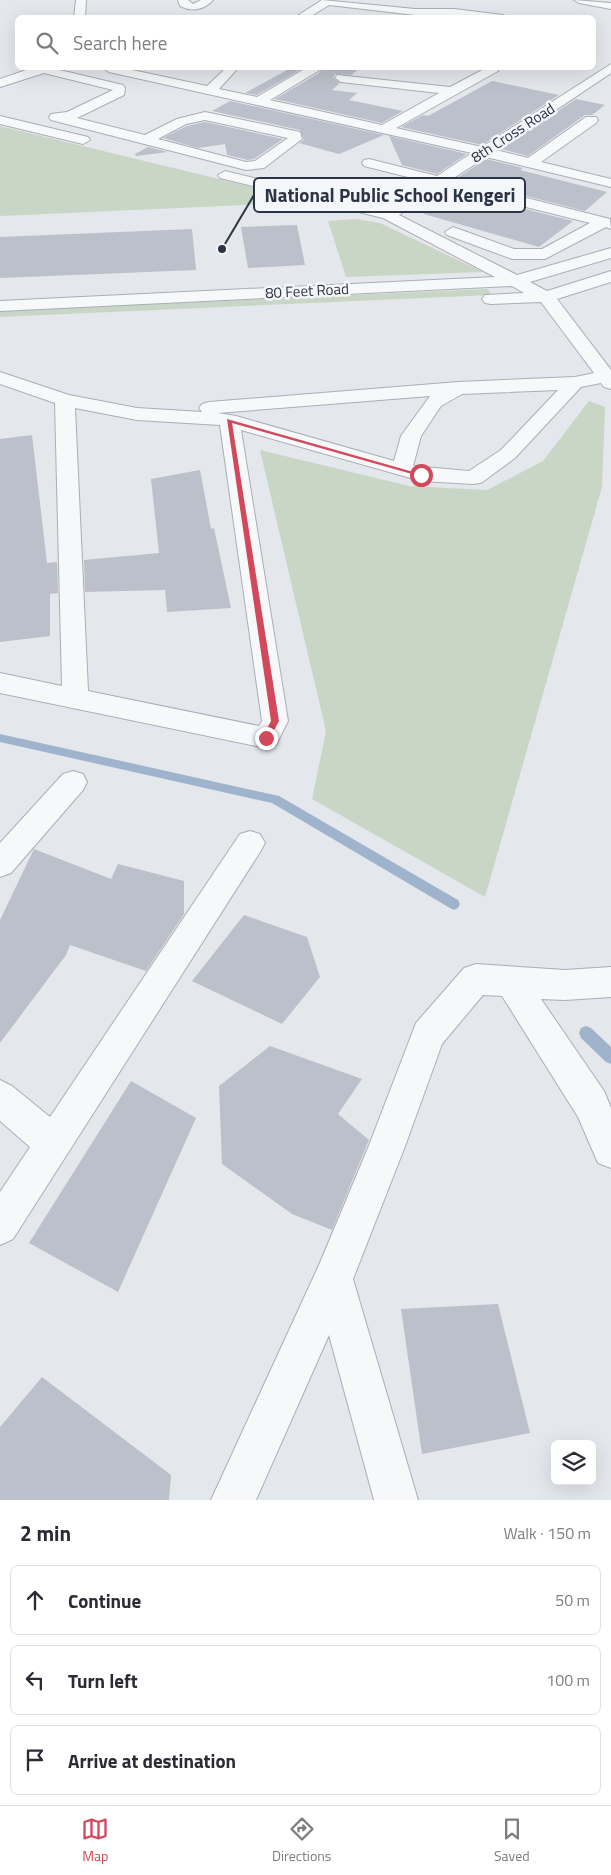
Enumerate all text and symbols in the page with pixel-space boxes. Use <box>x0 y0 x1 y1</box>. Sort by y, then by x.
search box <box>15 15 596 70</box>
text: Search here <box>73 28 167 57</box>
icon: search <box>33 29 61 57</box>
street label: 8th Cross Road <box>466 97 559 168</box>
callout: National Public School Kengeri <box>254 178 525 212</box>
text: National Public School Kengeri <box>265 180 515 209</box>
street label: 80 Feet Road <box>264 277 349 304</box>
route start <box>410 464 433 487</box>
route end <box>255 727 278 750</box>
map controls <box>551 1440 596 1485</box>
button: layers <box>551 1440 596 1485</box>
text: 2 min <box>20 1517 71 1549</box>
text: Walk · 150 m <box>503 1521 591 1545</box>
icon: ahead <box>21 1586 49 1614</box>
text: Continue <box>68 1586 141 1615</box>
text: 50 m <box>555 1588 590 1612</box>
icon: left <box>21 1666 49 1694</box>
text: Turn left <box>68 1666 138 1695</box>
text: 100 m <box>546 1668 590 1692</box>
icon: arrive <box>21 1746 49 1774</box>
text: Arrive at destination <box>68 1746 236 1775</box>
tab: Map <box>81 1815 109 1866</box>
tab: Directions <box>272 1815 331 1866</box>
tab: Saved <box>494 1815 530 1866</box>

